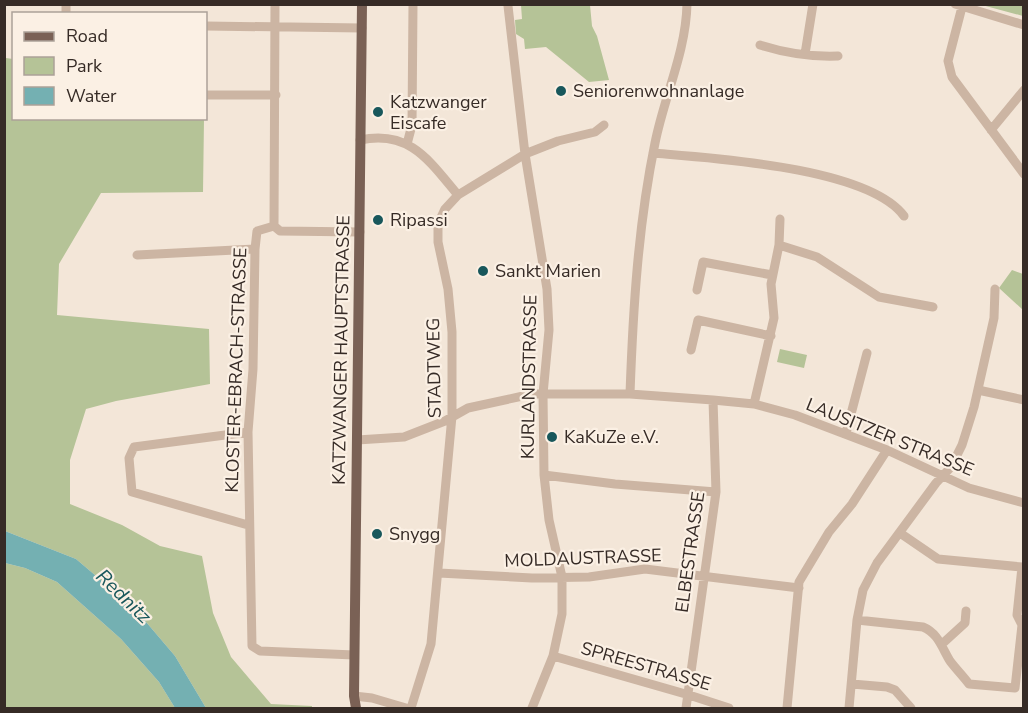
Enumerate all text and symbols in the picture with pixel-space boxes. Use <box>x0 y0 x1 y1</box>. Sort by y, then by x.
legend <box>12 12 207 120</box>
text: Road <box>66 24 108 48</box>
text: Park <box>66 54 103 78</box>
place label: Seniorenwohnanlage <box>573 79 744 103</box>
text: Water <box>66 84 117 108</box>
marker: Seniorenwohnanlage <box>554 84 568 98</box>
place label: Katzwanger Eiscafe <box>390 90 487 135</box>
marker: Katzwanger Eiscafe <box>371 105 385 119</box>
place label: Ripassi <box>390 208 448 232</box>
marker: Ripassi <box>371 213 385 227</box>
street label: KATZWANGER HAUPTSTRASSE <box>327 215 355 485</box>
street label: KLOSTER-EBRACH-STRASSE <box>220 247 252 493</box>
place label: Sankt Marien <box>495 259 601 283</box>
marker: Sankt Marien <box>476 264 490 278</box>
street label: KURLANDSTRASSE <box>516 295 542 459</box>
street label: STADTWEG <box>421 318 447 418</box>
street label: LAUSITZER STRASSE <box>803 392 977 482</box>
place label: KaKuZe e.V. <box>564 425 659 449</box>
marker: KaKuZe e.V. <box>545 430 559 444</box>
street label: ELBESTRASSE <box>670 490 710 614</box>
place label: Snygg <box>389 522 440 546</box>
marker: Snygg <box>370 527 384 541</box>
street label: MOLDAUSTRASSE <box>504 543 662 573</box>
water label: Rednitz <box>90 563 158 630</box>
street label: SPREESTRASSE <box>578 636 714 696</box>

